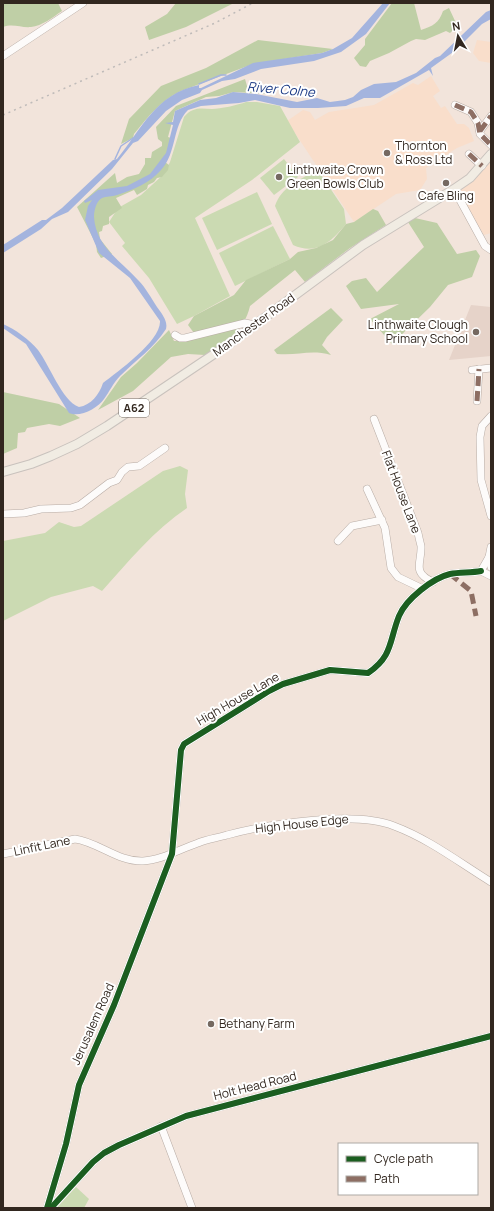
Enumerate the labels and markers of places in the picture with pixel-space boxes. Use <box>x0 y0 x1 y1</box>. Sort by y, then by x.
place label: Thornton & Ross Ltd <box>395 137 452 168</box>
marker: Thornton & Ross Ltd <box>382 148 392 158</box>
place label: Linthwaite Crown Green Bowls Club <box>287 161 384 192</box>
marker: Linthwaite Crown Green Bowls Club <box>274 172 284 182</box>
marker: Cafe Bling <box>441 178 451 188</box>
place label: Cafe Bling <box>418 187 474 204</box>
place label: Linthwaite Clough Primary School <box>368 316 468 347</box>
marker: Linthwaite Clough Primary School <box>471 327 481 337</box>
place label: Bethany Farm <box>219 1015 295 1032</box>
marker: Bethany Farm <box>206 1019 216 1029</box>

